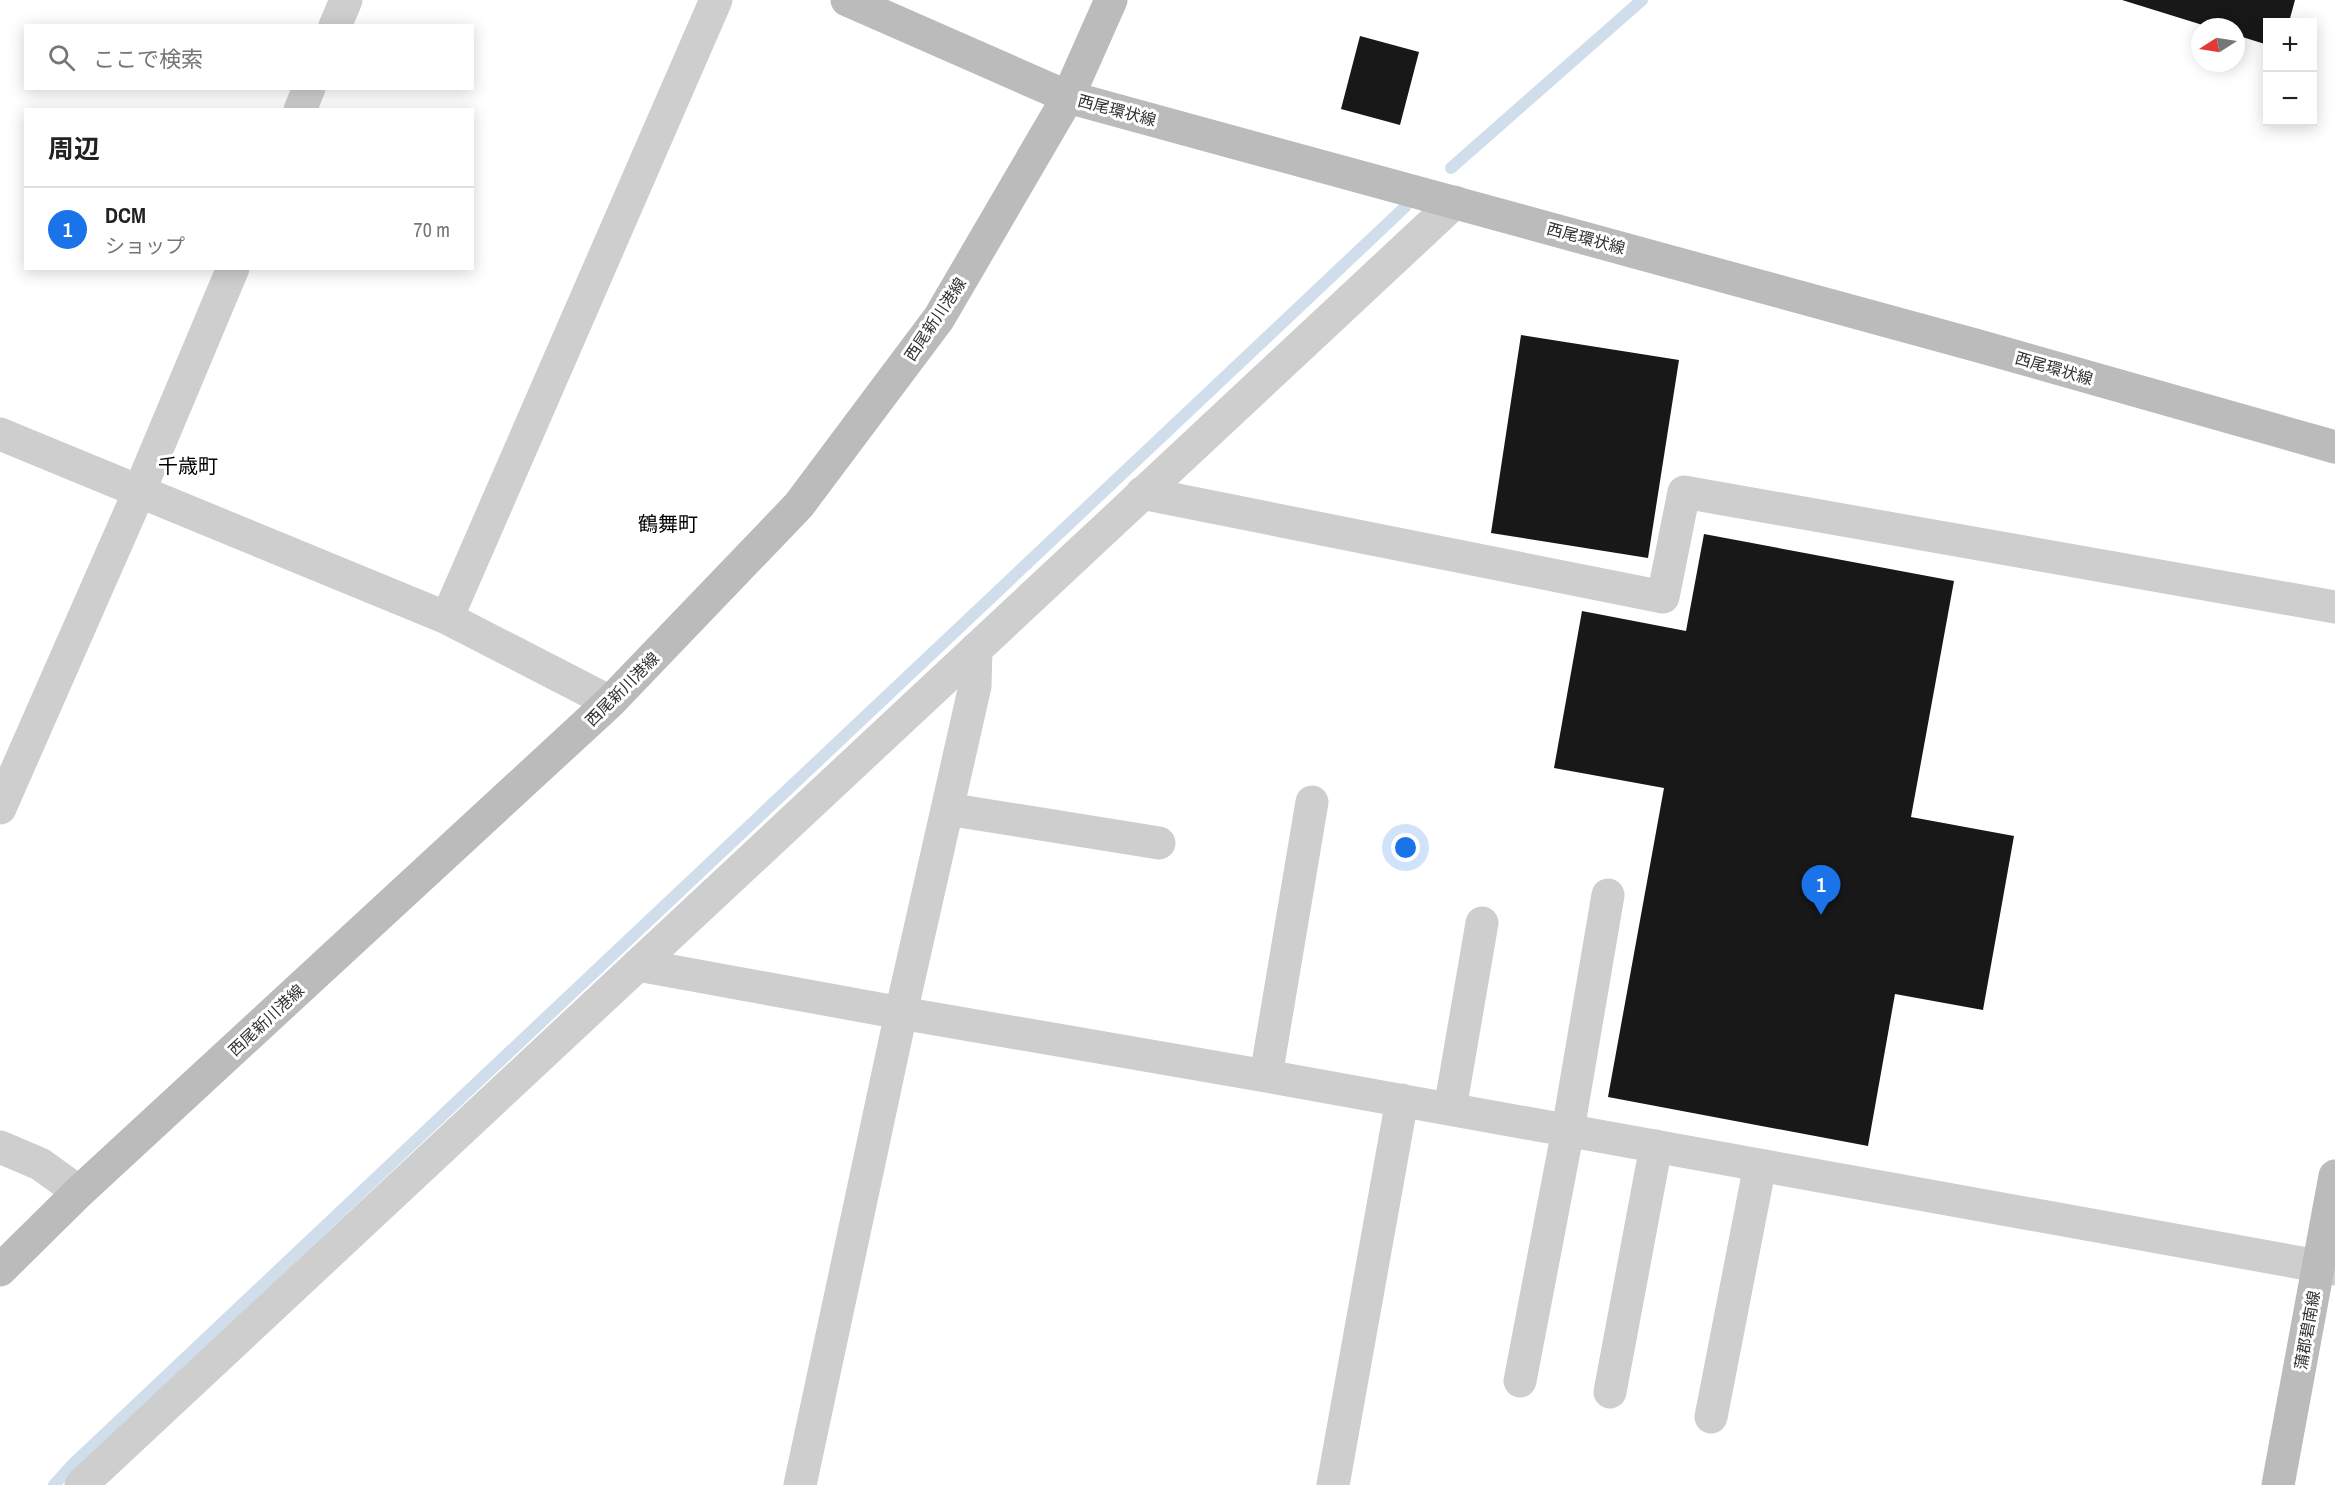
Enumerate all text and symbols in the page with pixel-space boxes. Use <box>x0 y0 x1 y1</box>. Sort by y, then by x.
north arrow <box>2191 18 2245 72</box>
map controls <box>2263 18 2317 126</box>
button: + <box>2263 18 2317 72</box>
search box <box>24 24 474 90</box>
icon: search <box>45 41 78 74</box>
text: ここで検索 <box>93 44 203 74</box>
button: − <box>2263 72 2317 126</box>
street label: 西尾環状線 <box>1076 89 1158 131</box>
text: 周辺 <box>48 131 100 166</box>
text: DCM <box>105 200 146 230</box>
text: 1 <box>63 216 72 243</box>
text: 70 m <box>414 216 450 243</box>
street label: 西尾環状線 <box>1545 217 1627 259</box>
text: ショップ <box>105 232 185 259</box>
street label: 西尾新川港線 <box>899 273 971 365</box>
street label: 西尾環状線 <box>2013 346 2095 390</box>
district label: 千歳町 <box>158 452 218 479</box>
district label: 鶴舞町 <box>638 510 698 537</box>
street label: 西尾新川港線 <box>580 647 664 731</box>
your location <box>1391 833 1420 862</box>
pin: 1 <box>1802 866 1840 915</box>
street label: 西尾新川港線 <box>223 979 309 1061</box>
street label: 蒲郡碧南線 <box>2289 1289 2325 1371</box>

